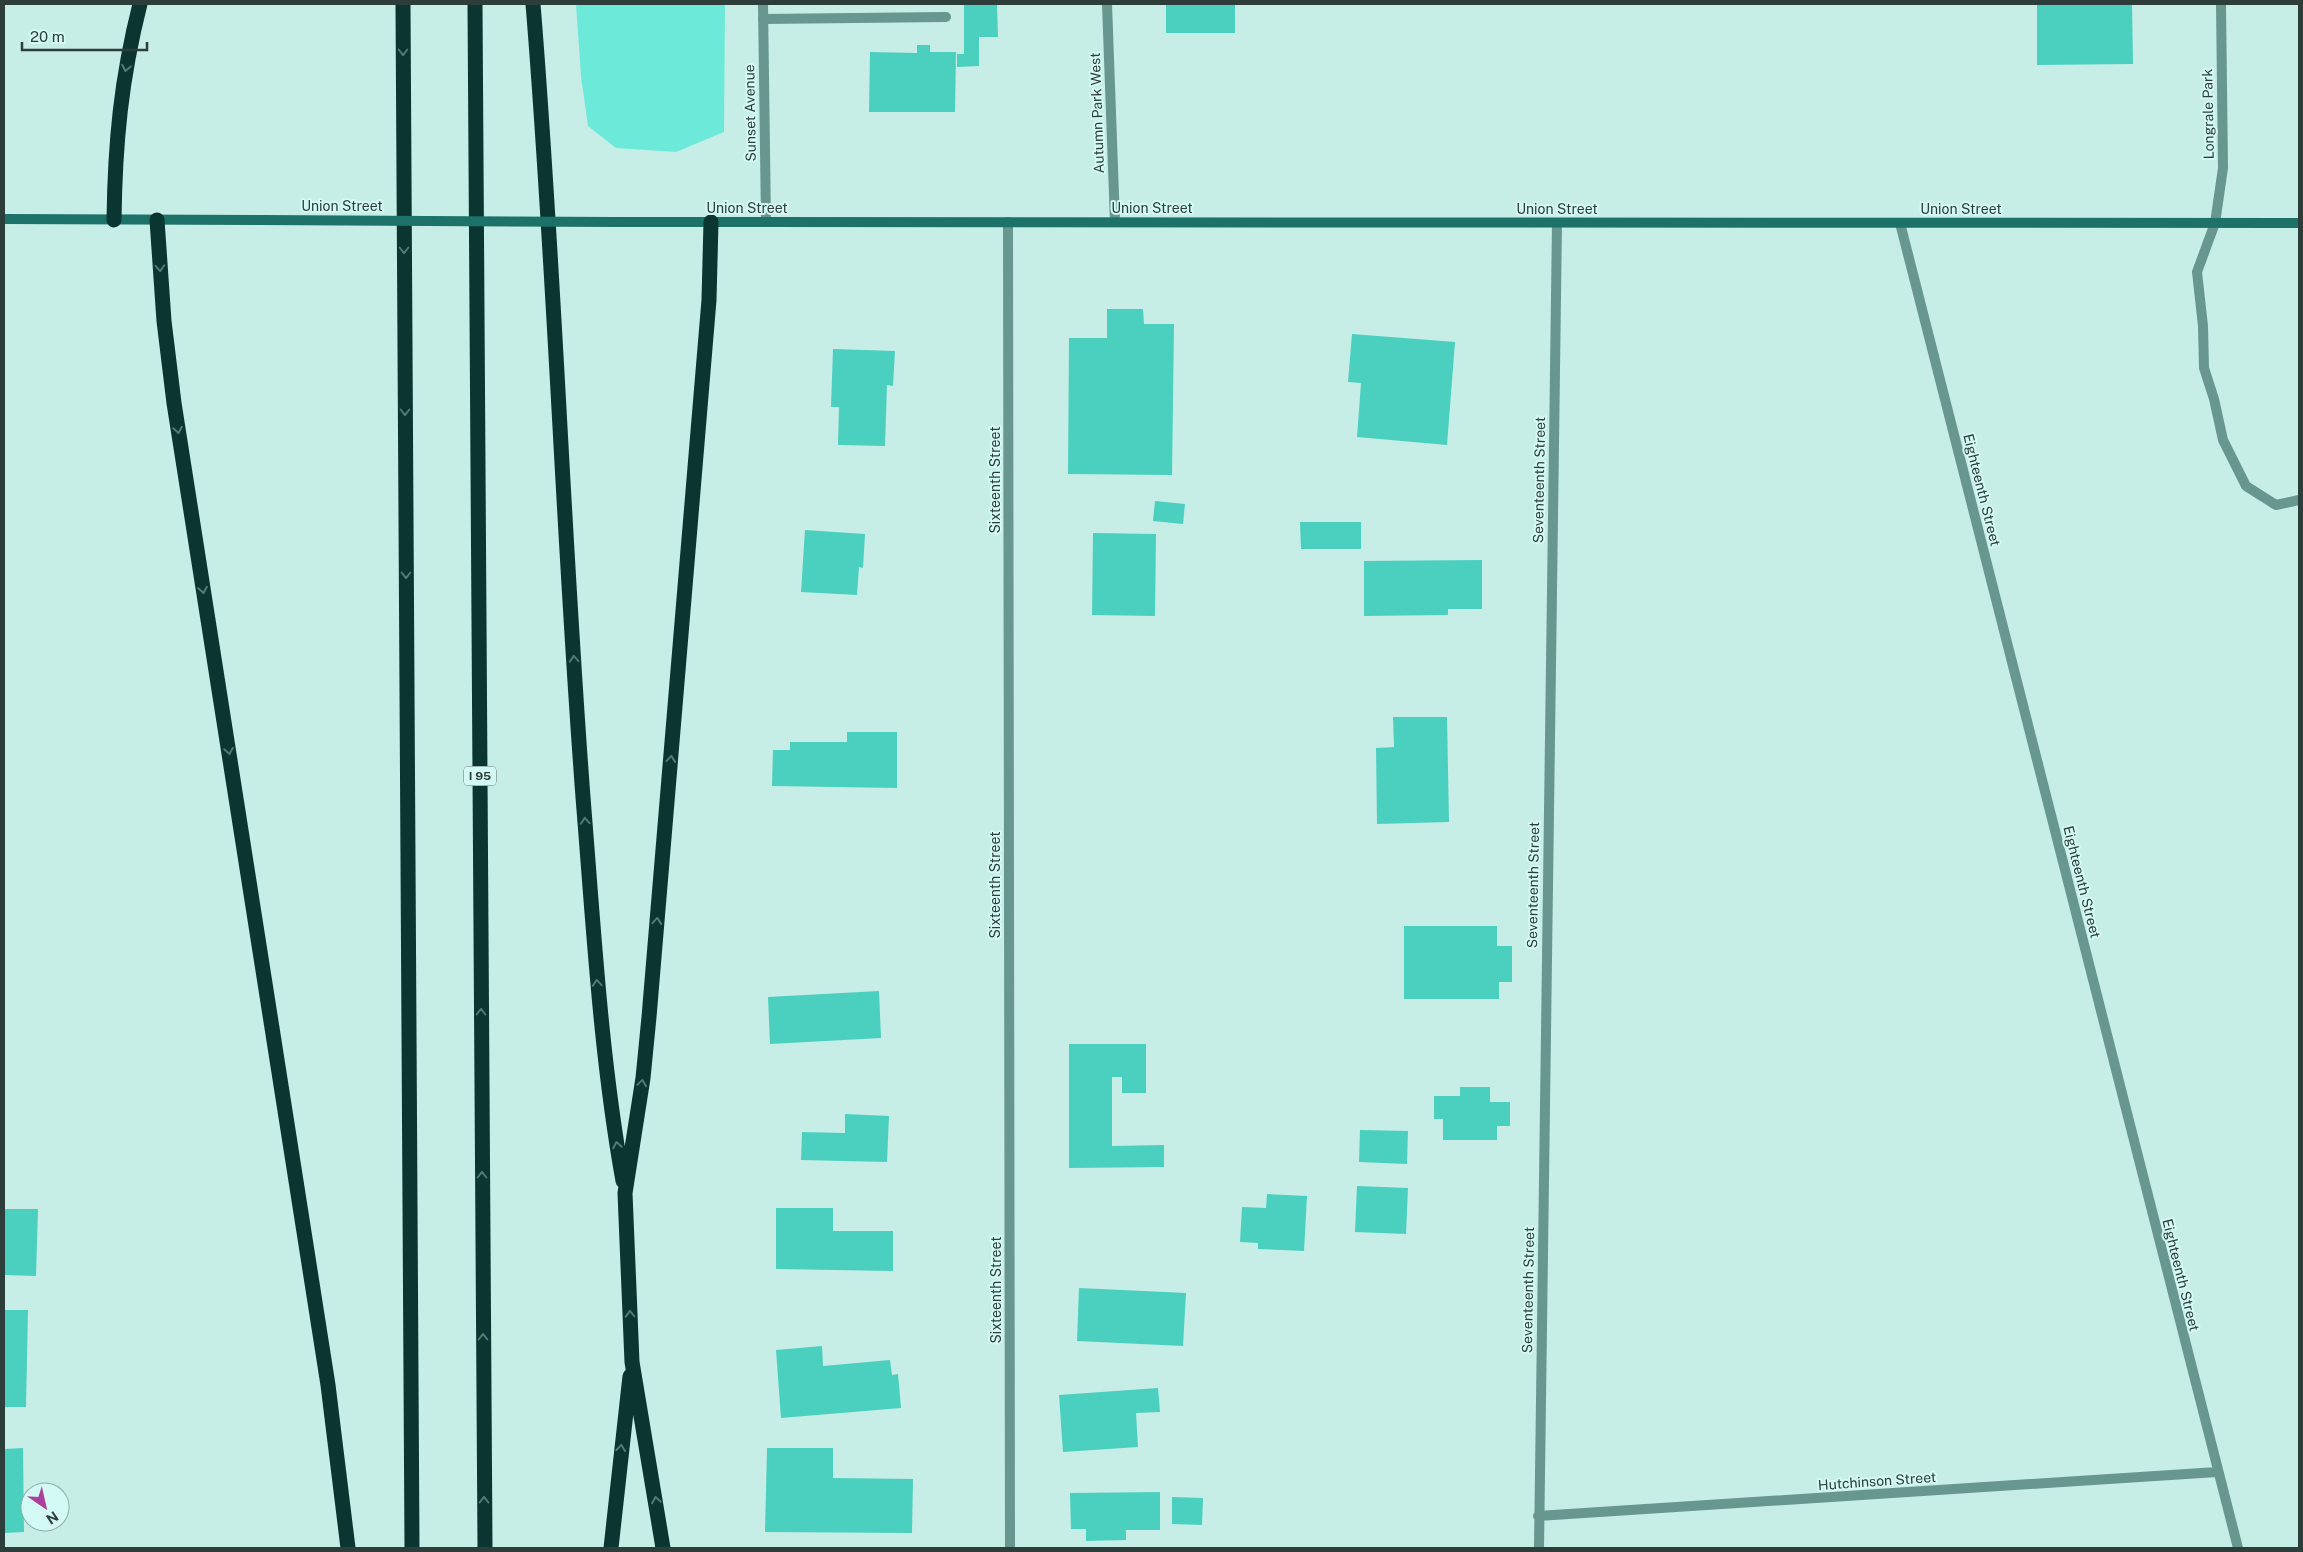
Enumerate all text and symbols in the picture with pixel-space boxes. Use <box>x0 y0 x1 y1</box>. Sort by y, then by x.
scale bar <box>22 20 148 52</box>
text: 20 m <box>30 28 65 45</box>
one-way arrow <box>398 49 408 57</box>
street label: Autumn Park West <box>1087 52 1107 174</box>
one-way arrow <box>121 64 131 73</box>
street label: Sunset Avenue <box>741 64 759 162</box>
street label: Longrale Park <box>2199 68 2217 159</box>
street label: Union Street <box>301 198 383 214</box>
street label: Union Street <box>706 200 788 216</box>
street label: Union Street <box>1111 200 1193 216</box>
street label: Union Street <box>1516 201 1598 217</box>
street label: Union Street <box>1920 201 2002 217</box>
one-way arrow <box>399 246 409 254</box>
one-way arrow <box>155 264 166 272</box>
one-way arrow <box>400 409 410 417</box>
street label: Seventeenth Street <box>1530 417 1548 543</box>
one-way arrow <box>173 425 183 434</box>
street label: Sixteenth Street <box>987 426 1003 534</box>
street label: Eighteenth Street <box>1960 432 2004 548</box>
one-way arrow <box>401 572 411 579</box>
one-way arrow <box>198 586 208 594</box>
one-way arrow <box>568 655 579 663</box>
one-way arrow <box>223 746 233 755</box>
one-way arrow <box>665 755 676 763</box>
road number: I 95 <box>464 766 496 786</box>
one-way arrow <box>579 817 590 825</box>
street label: Seventeenth Street <box>1524 822 1542 948</box>
street label: Eighteenth Street <box>2060 824 2104 940</box>
street label: Sixteenth Street <box>987 831 1003 939</box>
one-way arrow <box>652 916 663 924</box>
one-way arrow <box>592 979 603 987</box>
one-way arrow <box>476 1008 486 1016</box>
one-way arrow <box>636 1078 647 1086</box>
one-way arrow <box>612 1140 622 1149</box>
one-way arrow <box>477 1170 487 1178</box>
street label: Eighteenth Street <box>2159 1217 2203 1333</box>
street label: Seventeenth Street <box>1519 1227 1537 1353</box>
street label: Sixteenth Street <box>988 1236 1004 1344</box>
one-way arrow <box>625 1309 635 1317</box>
one-way arrow <box>478 1333 488 1340</box>
one-way arrow <box>615 1443 626 1451</box>
street label: Hutchinson Street <box>1817 1469 1937 1493</box>
north arrow <box>20 1482 70 1532</box>
one-way arrow <box>479 1495 489 1503</box>
one-way arrow <box>651 1496 661 1504</box>
text: N <box>43 1508 61 1527</box>

